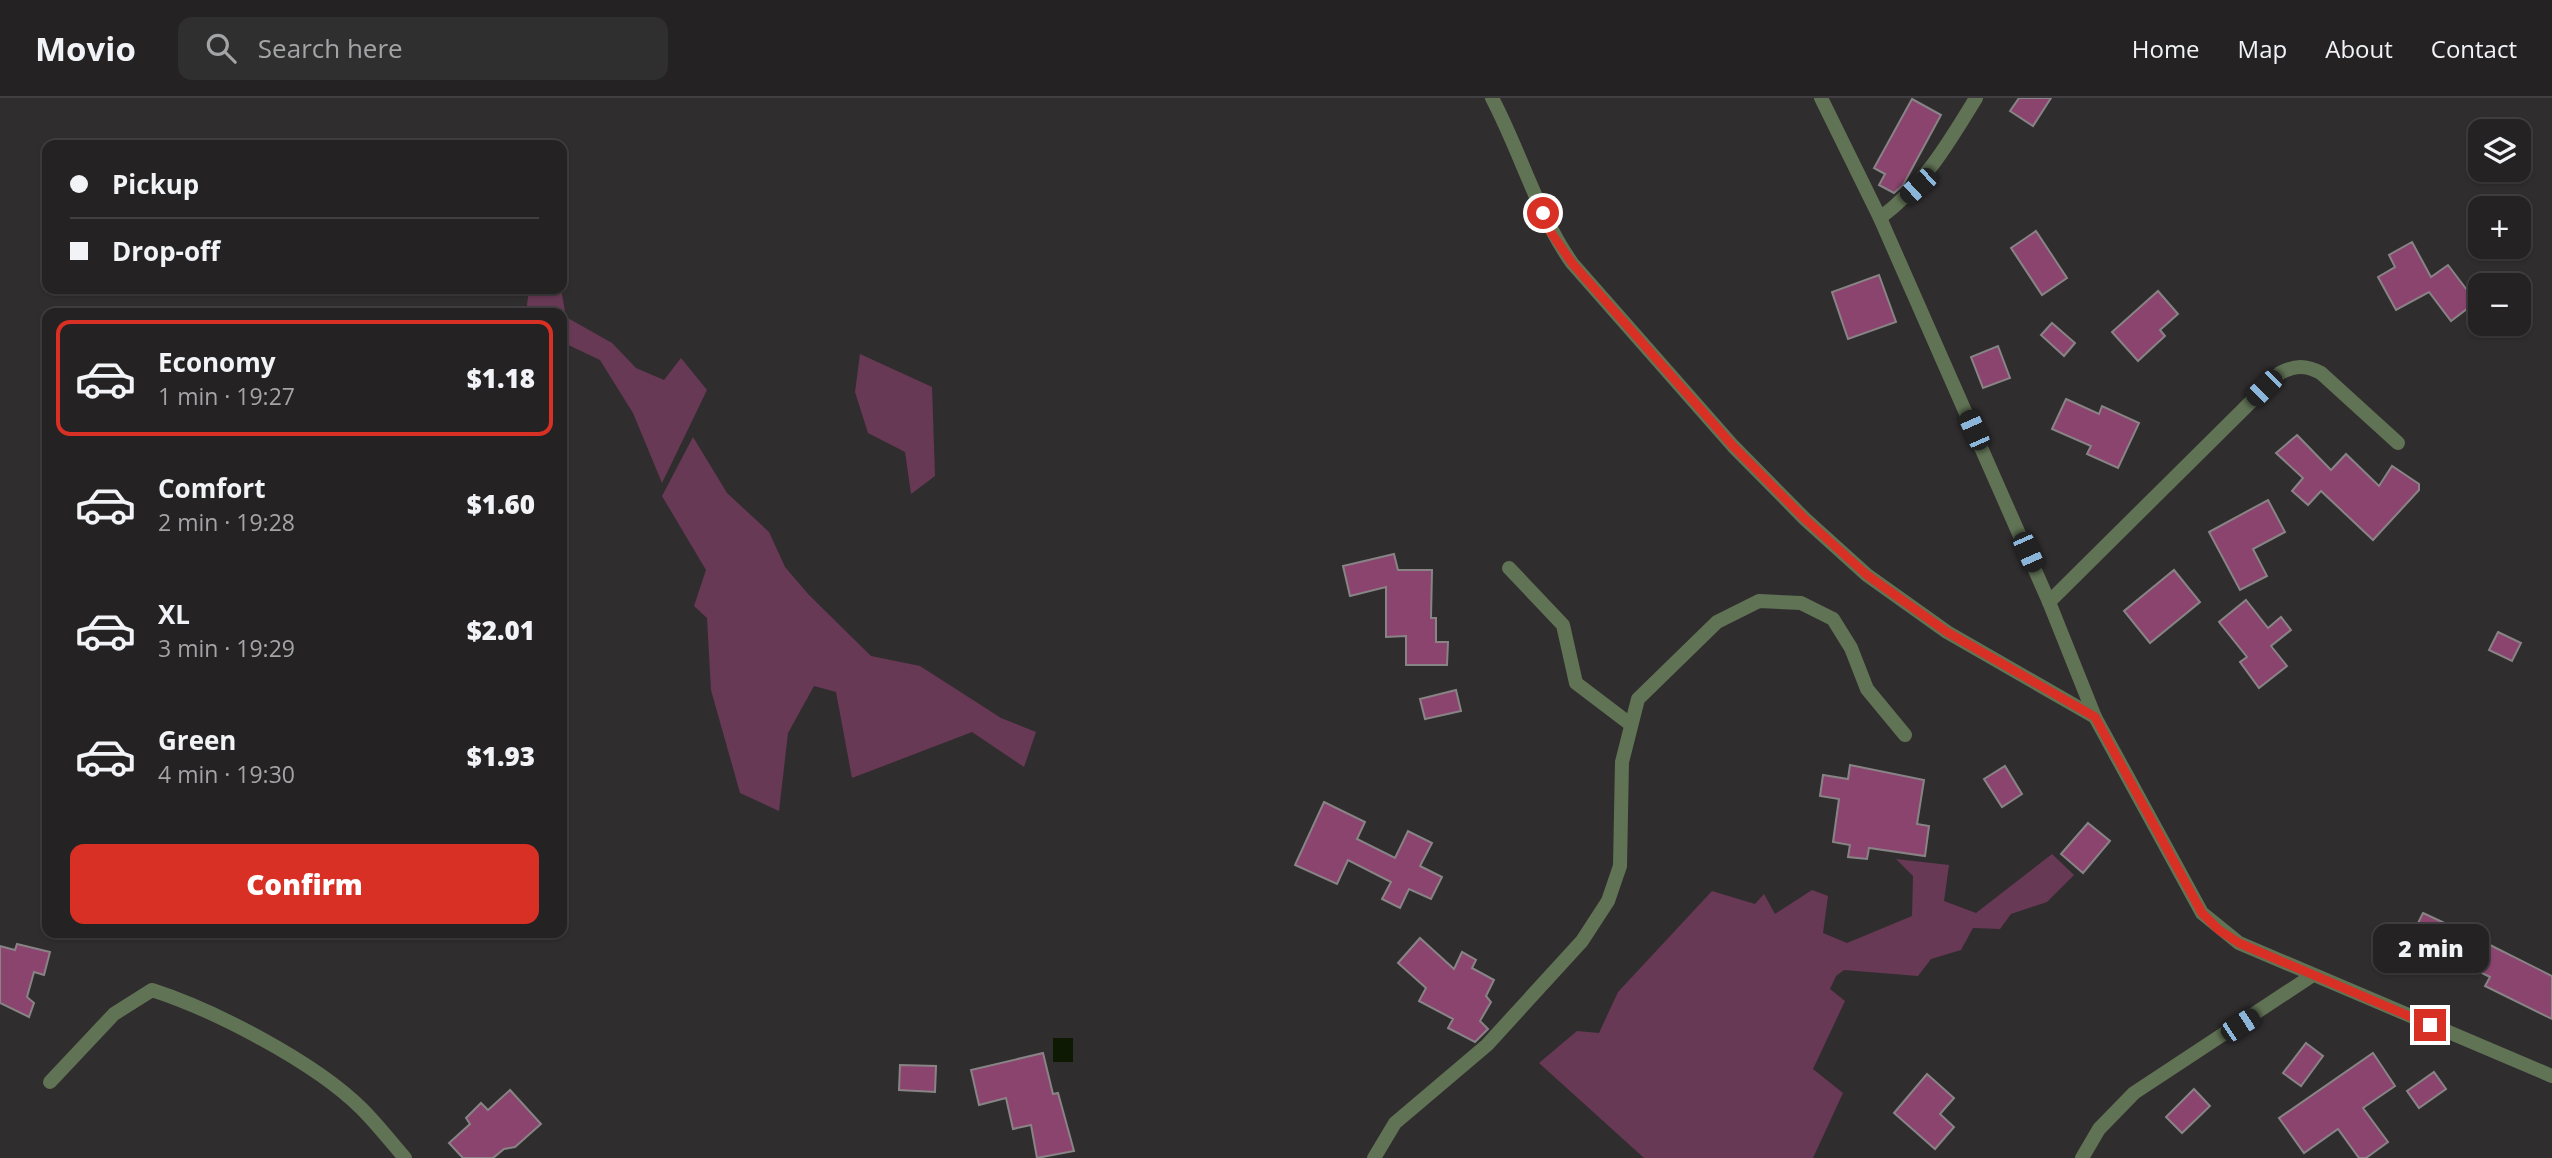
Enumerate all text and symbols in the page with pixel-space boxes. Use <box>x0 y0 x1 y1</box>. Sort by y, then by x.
search box <box>178 17 668 80</box>
text: Movio <box>35 26 136 71</box>
icon: search <box>202 29 240 67</box>
text: Search here <box>258 30 403 66</box>
text: Home <box>2132 32 2200 65</box>
text: Map <box>2238 32 2287 65</box>
text: About <box>2325 32 2393 65</box>
text: Contact <box>2431 32 2517 65</box>
map controls <box>2468 119 2531 336</box>
button: layers <box>2468 119 2531 182</box>
car <box>1896 164 1941 208</box>
text: Pickup <box>112 166 199 202</box>
button: + <box>2468 196 2531 259</box>
route start <box>1527 197 1559 229</box>
text: Drop-off <box>112 233 220 269</box>
button: − <box>2468 273 2531 336</box>
text: Economy <box>158 344 276 380</box>
icon: car <box>74 347 137 410</box>
text: $1.18 <box>467 360 535 396</box>
car <box>2242 366 2287 410</box>
text: 1 min · 19:27 <box>158 380 295 412</box>
car <box>1956 407 1993 453</box>
text: Comfort <box>158 470 265 506</box>
icon: car <box>74 473 137 536</box>
text: $1.60 <box>467 486 535 522</box>
text: 2 min · 19:28 <box>158 506 295 538</box>
car <box>2010 529 2047 575</box>
text: XL <box>158 596 190 632</box>
icon: car <box>74 599 137 662</box>
text: $2.01 <box>467 612 535 648</box>
text: 3 min · 19:29 <box>158 632 295 664</box>
text: Green <box>158 722 236 758</box>
icon: car <box>74 725 137 788</box>
text: $1.93 <box>467 738 535 774</box>
text: 4 min · 19:30 <box>158 758 295 790</box>
button: Confirm <box>70 844 539 924</box>
callout: 2 min <box>2372 923 2488 972</box>
text: 2 min <box>2398 932 2464 964</box>
car <box>2217 1005 2264 1045</box>
route end <box>2414 1009 2446 1041</box>

